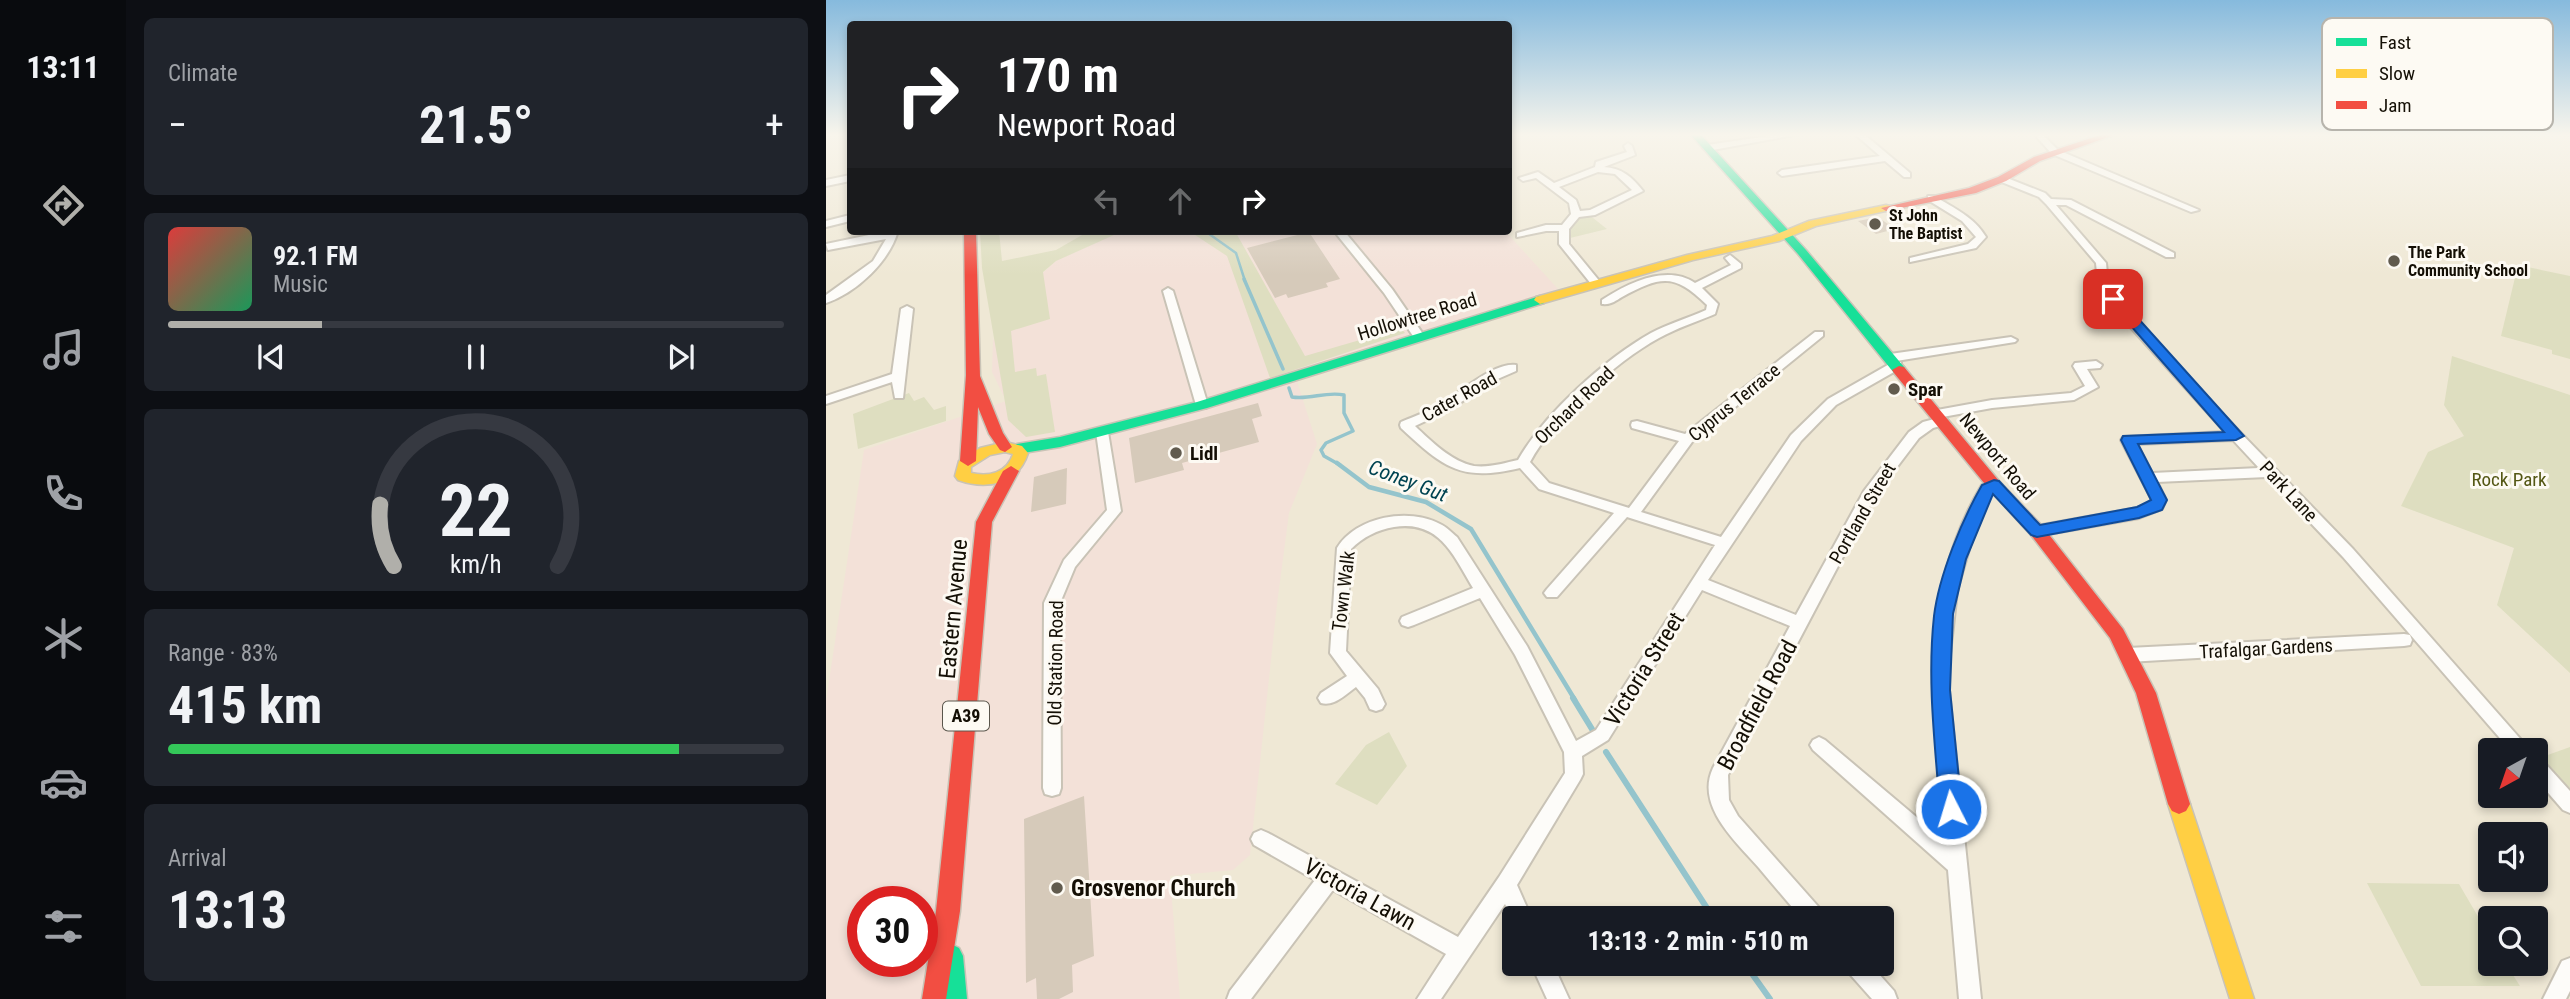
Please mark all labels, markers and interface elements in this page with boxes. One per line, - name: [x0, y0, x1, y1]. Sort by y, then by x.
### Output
- legend: [2322, 18, 2553, 130]
- text: Fast: [2379, 31, 2411, 54]
- text: 170 m: [997, 47, 1119, 104]
- text: 13:11: [26, 48, 100, 86]
- icon: right: [882, 49, 973, 140]
- text: Climate: [168, 60, 238, 87]
- text: Slow: [2379, 62, 2415, 85]
- text: Jam: [2379, 94, 2412, 117]
- text: 21.5°: [419, 95, 533, 156]
- text: −: [168, 103, 187, 147]
- text: +: [765, 103, 784, 147]
- text: Newport Road: [997, 106, 1176, 144]
- icon: directions: [39, 181, 88, 230]
- icon: left: [1088, 182, 1126, 220]
- icon: ahead: [1161, 182, 1199, 220]
- icon: right: [1234, 182, 1272, 220]
- place label: St John The Baptist: [1889, 206, 1963, 243]
- marker: St John The Baptist: [1867, 216, 1883, 232]
- text: 92.1 FM: [273, 241, 358, 271]
- place label: The Park Community School: [2408, 243, 2528, 280]
- marker: The Park Community School: [2386, 253, 2402, 269]
- pin: [2083, 269, 2143, 329]
- text: Music: [273, 271, 328, 298]
- icon: arrive: [2094, 280, 2132, 318]
- street label: Hollowtree Road: [1355, 287, 1480, 346]
- icon: music: [39, 325, 88, 374]
- icon: previous: [252, 338, 290, 376]
- icon: pause: [457, 338, 495, 376]
- icon: next: [662, 338, 700, 376]
- street label: Cyprus Terrace: [1684, 358, 1785, 446]
- street label: Orchard Road: [1530, 362, 1619, 449]
- street label: Cater Road: [1418, 366, 1501, 427]
- place label: Spar: [1908, 378, 1943, 401]
- marker: Spar: [1886, 381, 1902, 397]
- street label: Newport Road: [1955, 408, 2041, 504]
- place label: Lidl: [1190, 442, 1218, 465]
- marker: Lidl: [1168, 445, 1184, 461]
- water label: Coney Gut: [1365, 455, 1452, 507]
- street label: Park Lane: [2255, 456, 2323, 526]
- street label: Portland Street: [1824, 459, 1901, 568]
- text: 22: [439, 468, 513, 554]
- park label: Rock Park: [2471, 468, 2547, 491]
- icon: phone: [39, 469, 88, 518]
- street label: Eastern Avenue: [934, 538, 973, 680]
- text: km/h: [450, 549, 502, 578]
- street label: Town Walk: [1327, 549, 1360, 632]
- street label: Old Station Road: [1043, 600, 1068, 726]
- street label: Victoria Street: [1599, 607, 1690, 731]
- icon: climate: [39, 614, 88, 663]
- street label: Trafalgar Gardens: [2199, 634, 2334, 663]
- street label: Broadfield Road: [1712, 636, 1803, 775]
- text: Range · 83%: [168, 640, 278, 667]
- text: 415 km: [168, 675, 322, 736]
- road number: A39: [943, 702, 989, 730]
- north arrow: [2478, 738, 2548, 808]
- map controls: [2478, 738, 2548, 976]
- icon: car: [39, 758, 88, 807]
- position arrow: [1914, 772, 1988, 846]
- button: sound: [2478, 822, 2548, 892]
- text: Arrival: [168, 845, 227, 872]
- street label: Victoria Lawn: [1299, 853, 1420, 936]
- place label: Grosvenor Church: [1071, 875, 1235, 902]
- text: 13:13: [168, 880, 287, 941]
- marker: Grosvenor Church: [1049, 880, 1065, 896]
- speed limit sign: 30: [847, 886, 938, 977]
- icon: filters: [39, 902, 88, 951]
- button: search: [2478, 906, 2548, 976]
- text: 13:13 · 2 min · 510 m: [1588, 926, 1808, 956]

